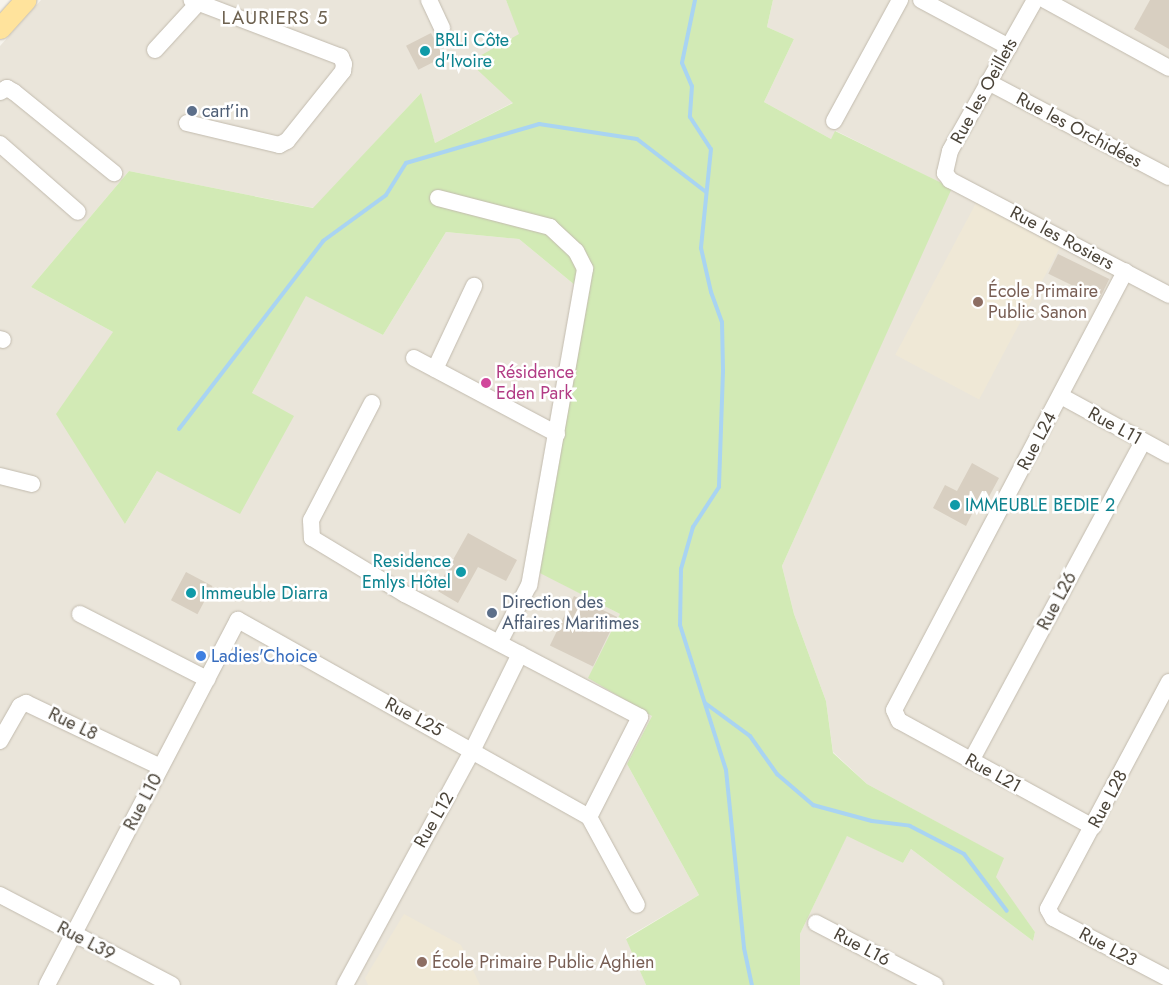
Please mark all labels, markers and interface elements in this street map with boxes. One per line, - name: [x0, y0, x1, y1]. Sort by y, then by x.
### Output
- district label: LAURIERS 5: [220, 7, 330, 29]
- place label: BRLi Côte d'Ivoire: [435, 30, 509, 72]
- street label: Rue les Oeillets: [946, 34, 1022, 148]
- marker: BRLi Côte d'Ivoire: [419, 45, 431, 57]
- street label: Rue les Orchidées: [1012, 88, 1146, 172]
- place label: cart’in: [202, 100, 249, 122]
- marker: cart’in: [186, 105, 198, 117]
- street label: Rue les Rosiers: [1006, 202, 1118, 274]
- place label: École Primaire Public Sanon: [988, 281, 1098, 324]
- marker: École Primaire Public Sanon: [972, 296, 984, 308]
- place label: Résidence Eden Park: [496, 362, 574, 404]
- marker: Résidence Eden Park: [480, 377, 492, 389]
- street label: Rue L11: [1084, 402, 1146, 450]
- street label: Rue L24: [1013, 408, 1061, 474]
- place label: IMMEUBLE BEDIE 2: [965, 494, 1115, 516]
- marker: IMMEUBLE BEDIE 2: [949, 499, 961, 511]
- place label: Residence Emlys Hôtel: [362, 551, 451, 594]
- marker: Residence Emlys Hôtel: [455, 566, 467, 578]
- street label: Rue L26: [1033, 568, 1081, 634]
- place label: Immeuble Diarra: [201, 582, 328, 604]
- marker: Immeuble Diarra: [185, 587, 197, 599]
- place label: Direction des Affaires Maritimes: [502, 592, 639, 634]
- marker: Direction des Affaires Maritimes: [486, 607, 498, 619]
- place label: Ladies'Choice: [211, 645, 317, 667]
- marker: Ladies'Choice: [195, 650, 207, 662]
- street label: Rue L25: [381, 693, 447, 741]
- street label: Rue L8: [45, 703, 101, 745]
- street label: Rue L21: [961, 749, 1025, 797]
- street label: Rue L28: [1084, 766, 1132, 832]
- street label: Rue L10: [119, 770, 167, 834]
- street label: Rue L12: [409, 788, 459, 852]
- street label: Rue L39: [53, 917, 119, 965]
- street label: Rue L16: [830, 923, 894, 971]
- street label: Rue L23: [1075, 923, 1141, 971]
- place label: École Primaire Public Aghien: [432, 951, 654, 973]
- marker: École Primaire Public Aghien: [416, 956, 428, 968]

